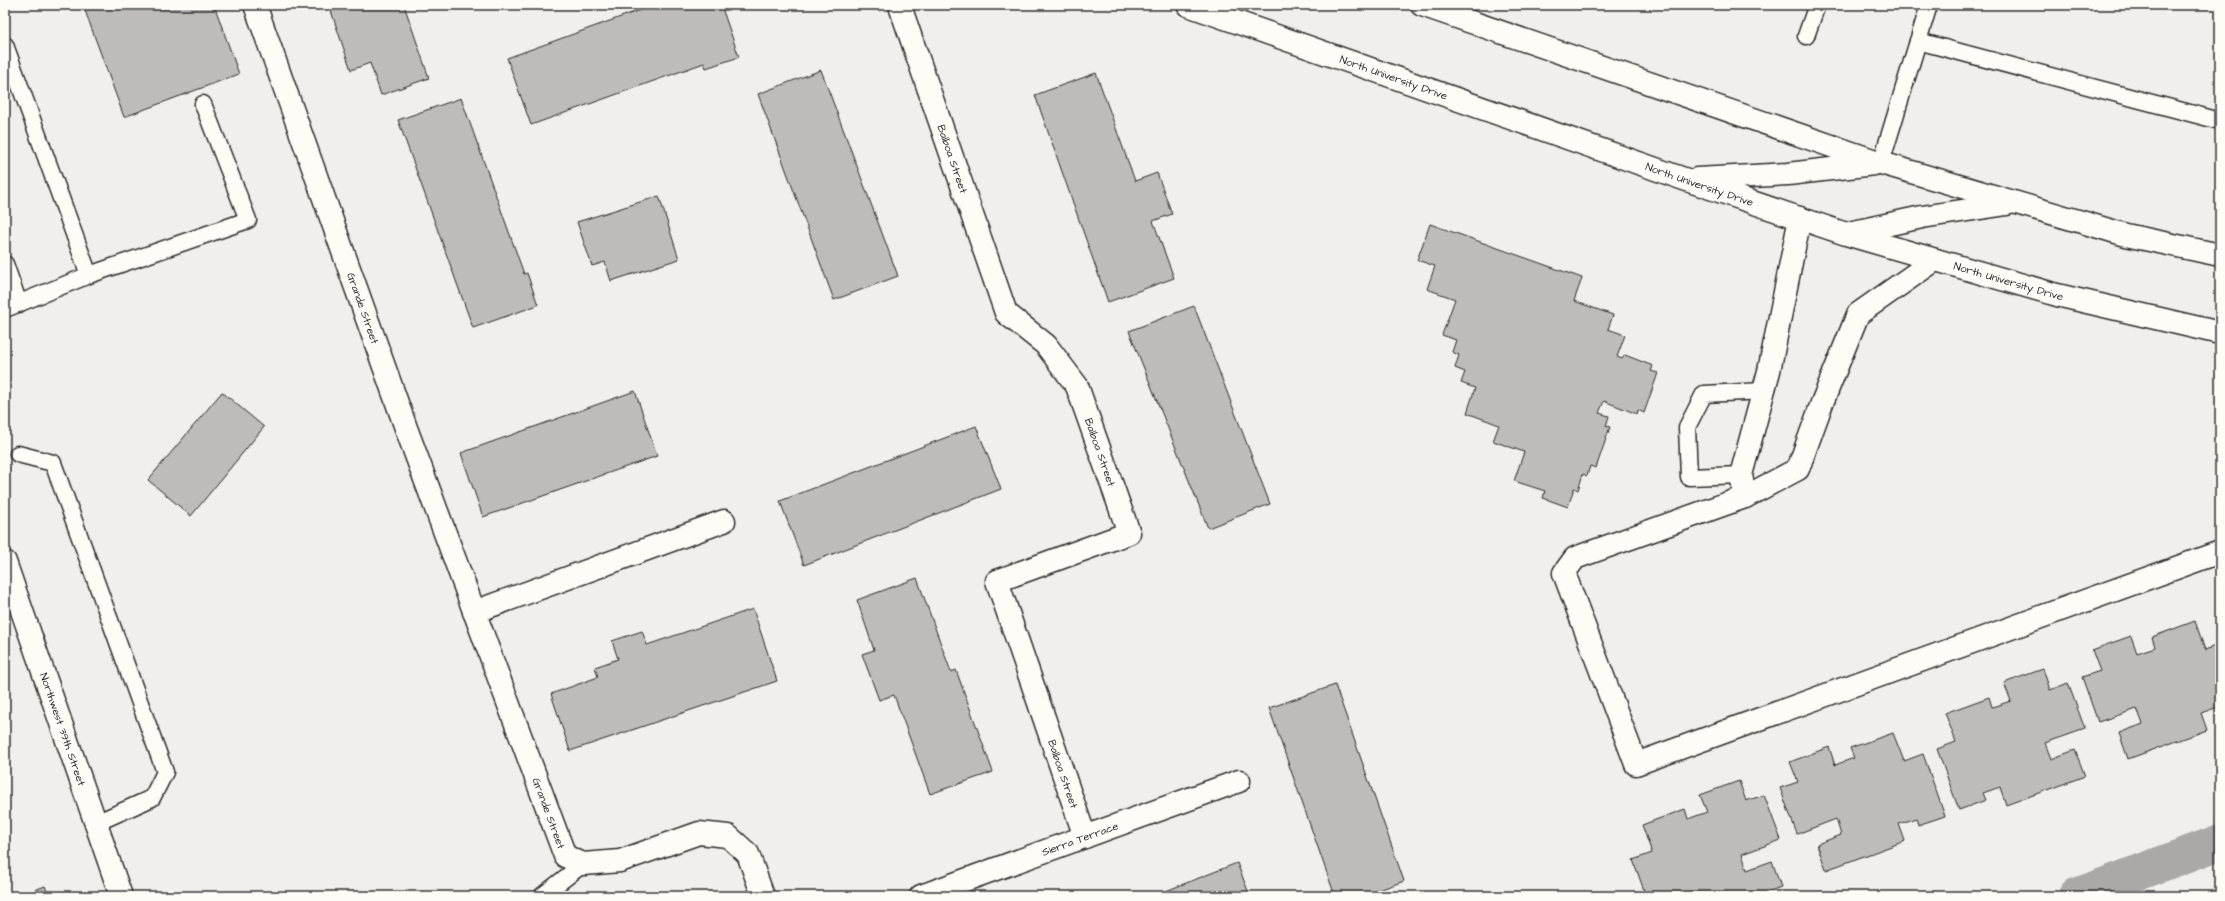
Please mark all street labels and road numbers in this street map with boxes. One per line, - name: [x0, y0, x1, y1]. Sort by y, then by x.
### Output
- street label: North University Drive: [1338, 51, 1450, 103]
- street label: Balboa Street: [934, 123, 972, 196]
- street label: North University Drive: [1644, 159, 1756, 210]
- street label: North University Drive: [1952, 258, 2065, 304]
- street label: Grande Street: [344, 271, 383, 347]
- street label: Balboa Street: [1081, 416, 1120, 489]
- street label: Northwest 39th Street: [37, 671, 90, 788]
- street label: Balboa Street: [1045, 738, 1082, 811]
- street label: Grande Street: [529, 775, 569, 851]
- street label: Sierra Terrace: [1040, 818, 1120, 859]

